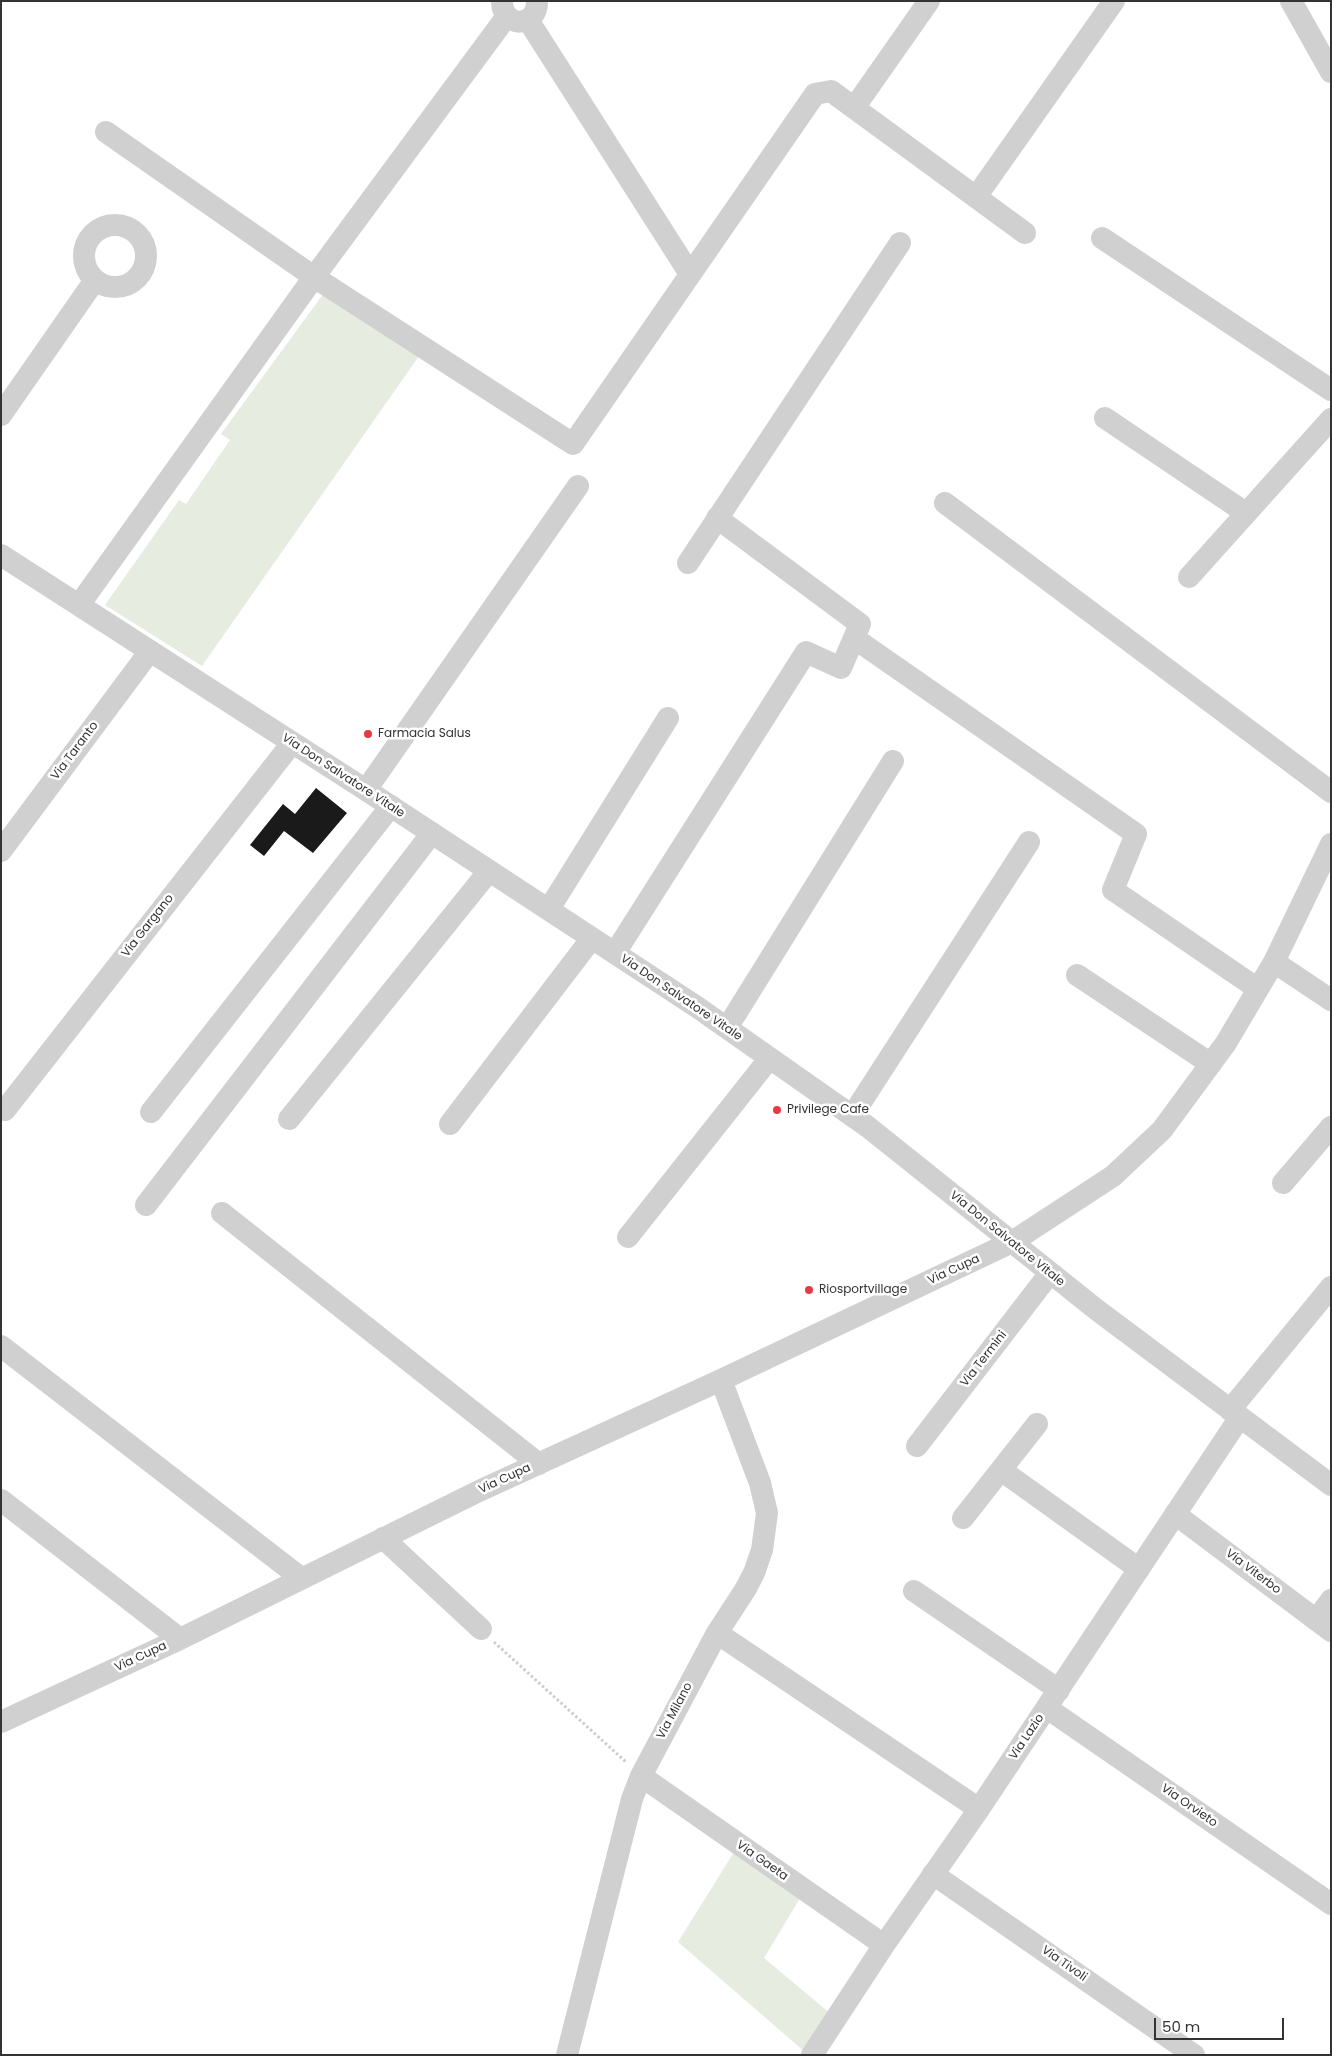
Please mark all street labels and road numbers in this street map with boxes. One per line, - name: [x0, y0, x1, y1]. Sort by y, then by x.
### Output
- street label: Via Taranto: [48, 719, 102, 783]
- street label: Via Don Salvatore Vitale: [279, 731, 407, 821]
- street label: Via Gargano: [119, 892, 177, 960]
- street label: Via Don Salvatore Vitale: [617, 952, 745, 1044]
- street label: Via Don Salvatore Vitale: [947, 1188, 1067, 1290]
- street label: Via Cupa: [926, 1252, 982, 1288]
- street label: Via Termini: [958, 1328, 1010, 1390]
- street label: Via Cupa: [477, 1461, 533, 1497]
- street label: Via Viterbo: [1223, 1547, 1283, 1597]
- street label: Via Cupa: [113, 1639, 169, 1675]
- street label: Via Milano: [654, 1680, 696, 1742]
- street label: Via Lazio: [1007, 1712, 1047, 1762]
- street label: Via Orvieto: [1158, 1781, 1220, 1831]
- street label: Via Gaeta: [733, 1838, 791, 1884]
- street label: Via Tivoli: [1039, 1943, 1089, 1985]

